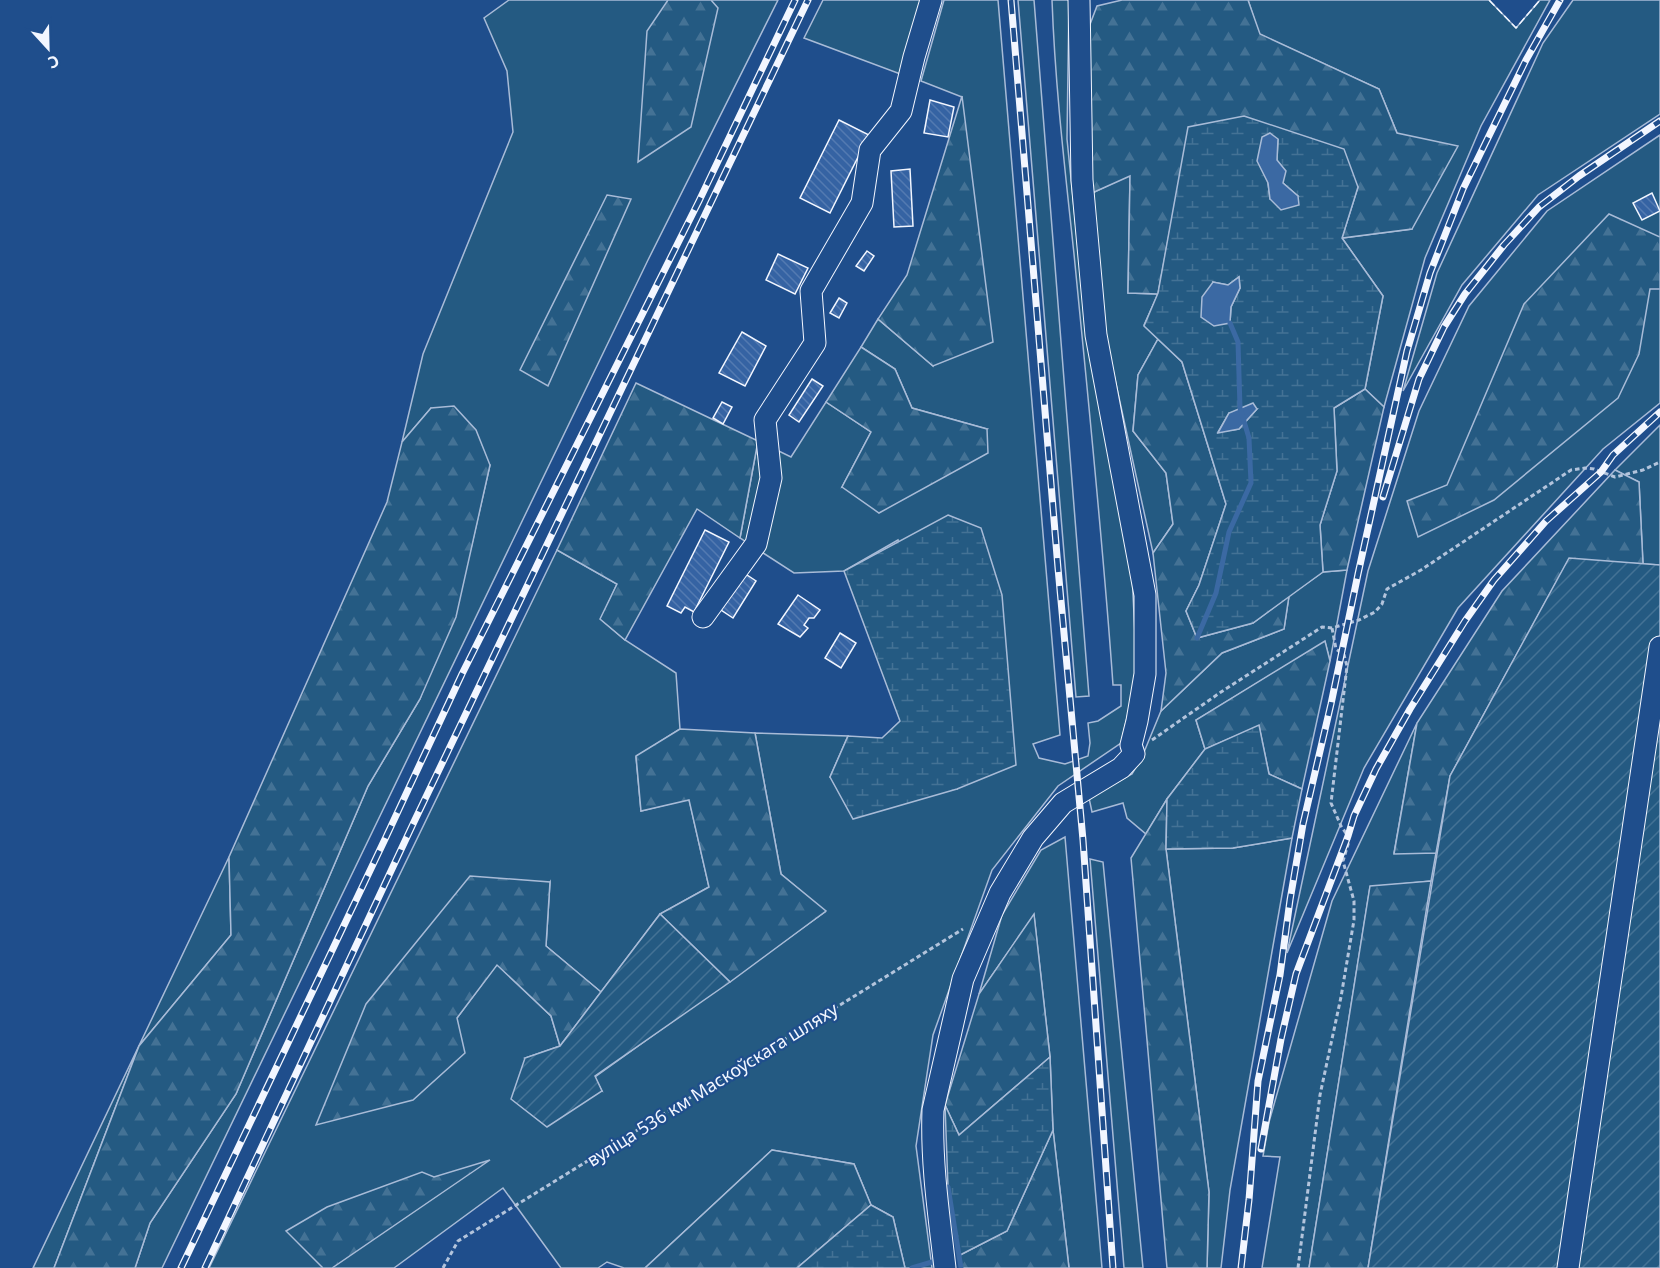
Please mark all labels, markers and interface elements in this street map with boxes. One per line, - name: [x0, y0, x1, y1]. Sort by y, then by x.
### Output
- north arrow: [18, 18, 78, 78]
- text: С: [45, 50, 63, 74]
- street label: вуліца 536 км Маскоўскага шляху: [582, 996, 843, 1172]

